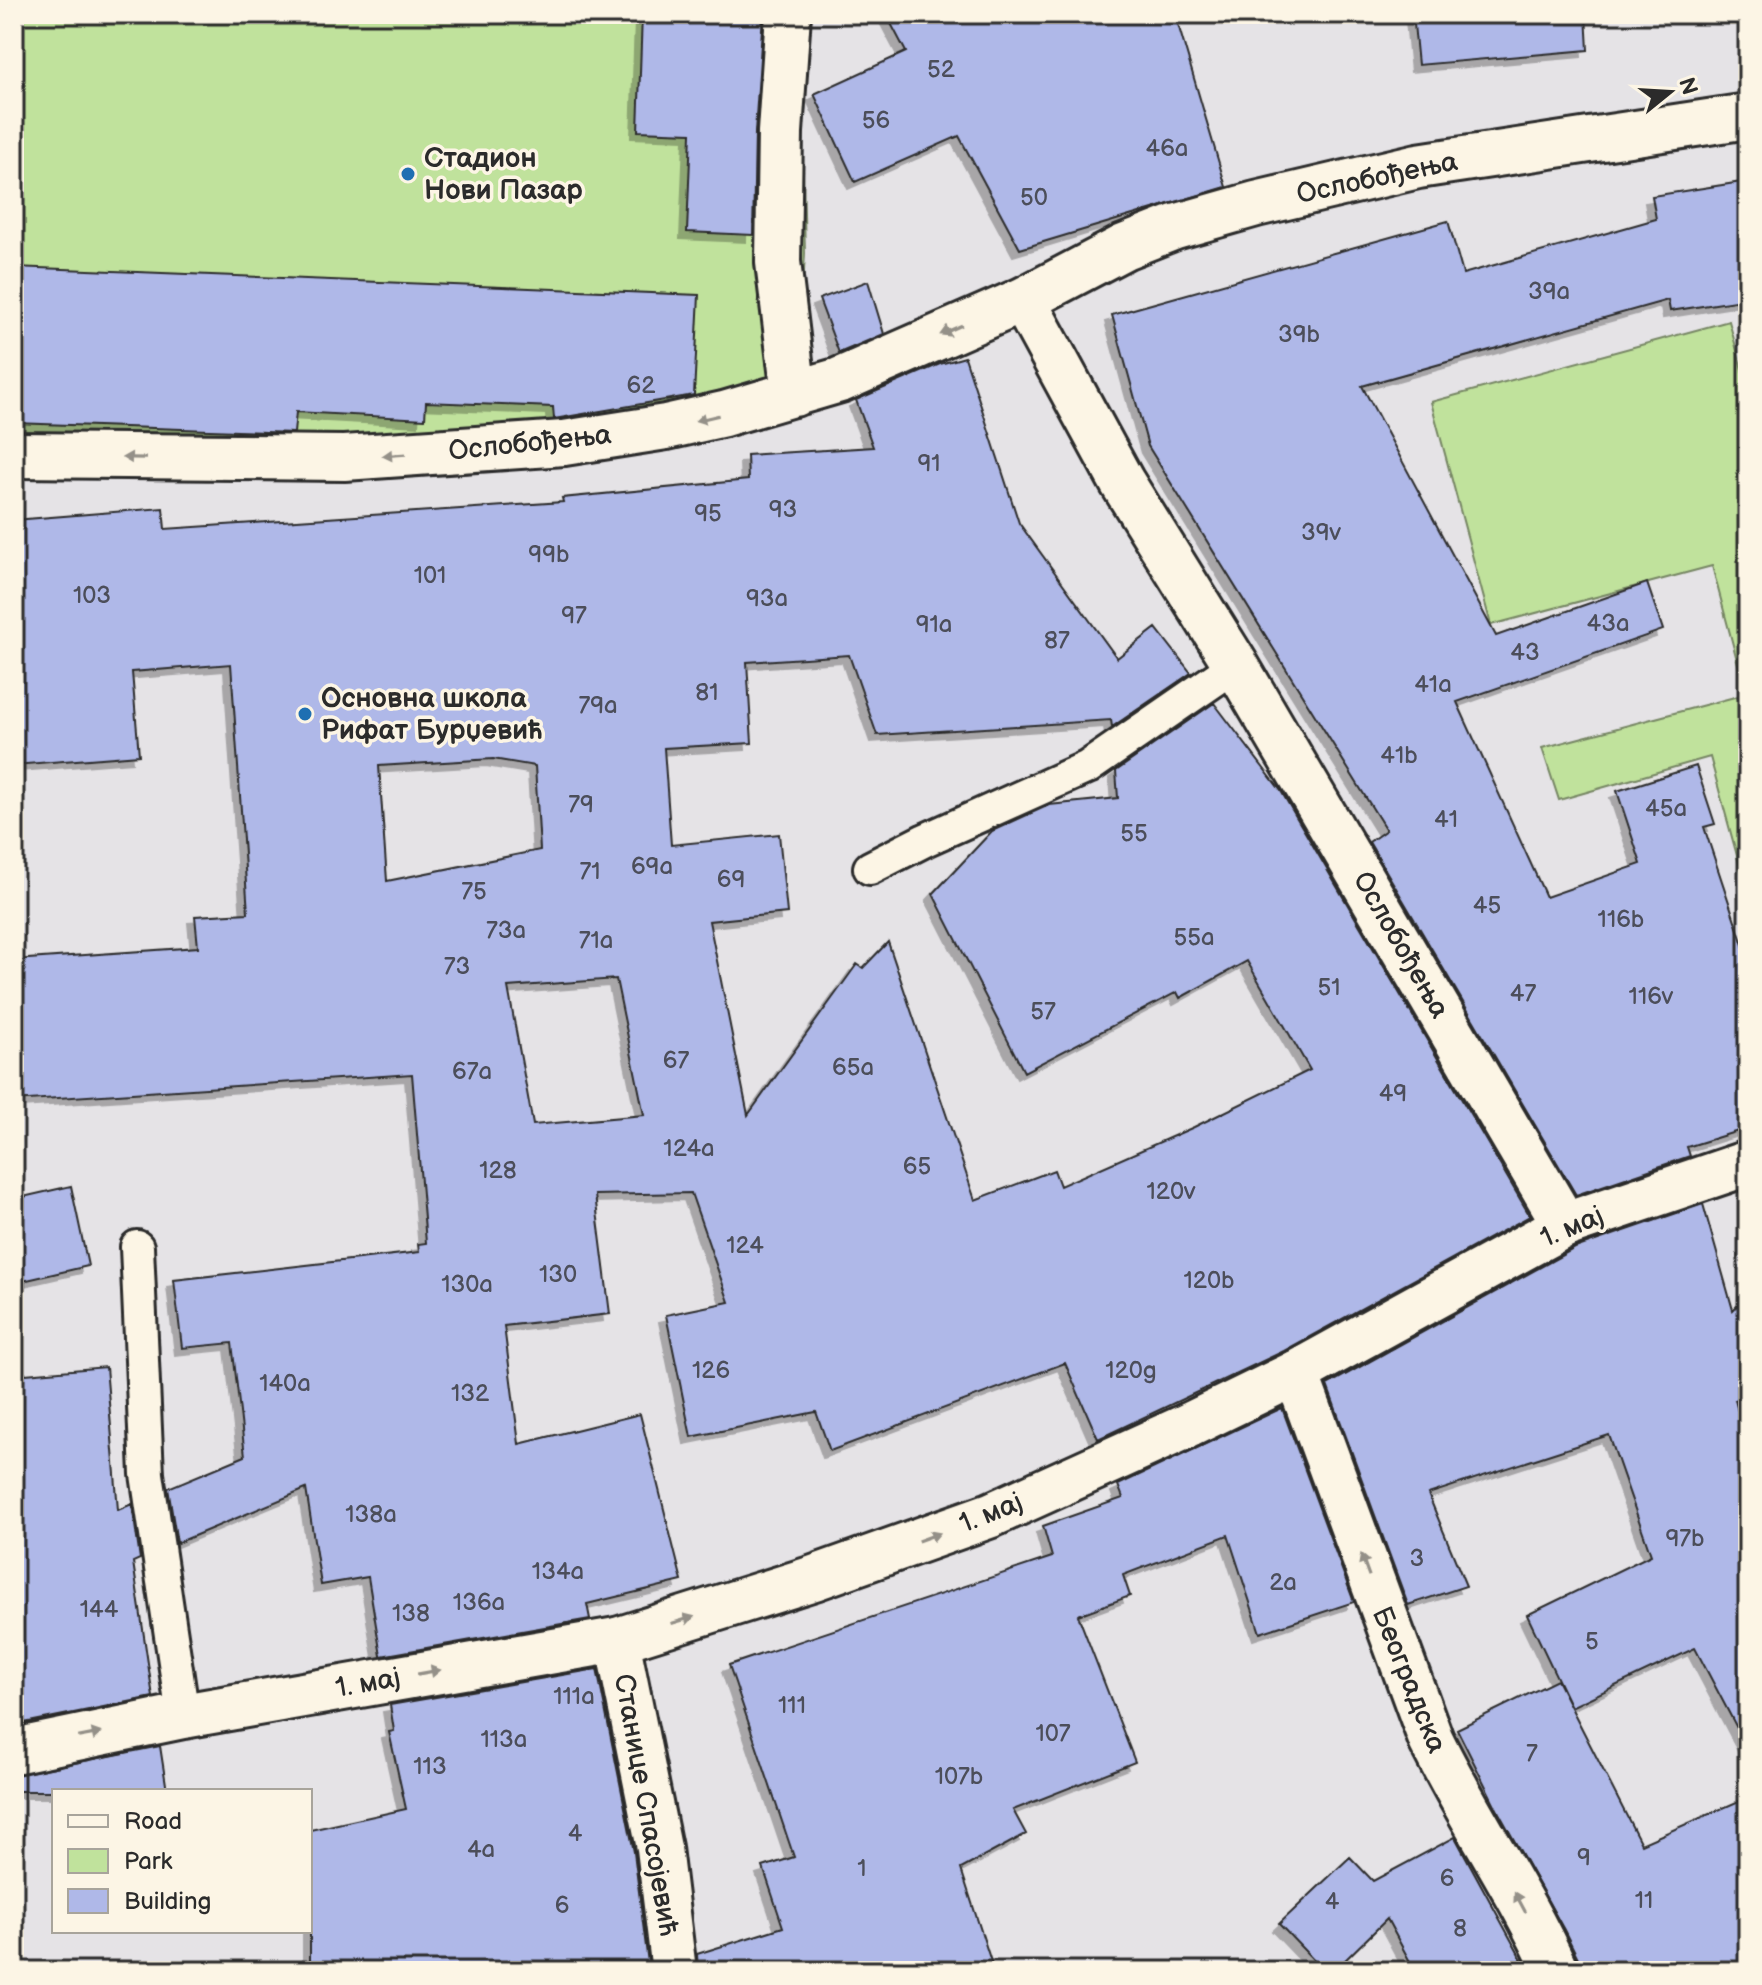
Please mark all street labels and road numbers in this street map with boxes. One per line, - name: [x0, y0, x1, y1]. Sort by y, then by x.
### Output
- street label: Ослобођења: [1294, 145, 1461, 211]
- street label: Ослобођења: [447, 418, 614, 468]
- street label: Ослобођења: [1346, 866, 1456, 1025]
- street label: 1. мај: [1535, 1199, 1609, 1255]
- street label: 1. мај: [955, 1485, 1027, 1541]
- street label: Београдска: [1365, 1602, 1453, 1758]
- street label: 1. мај: [333, 1661, 403, 1705]
- street label: Станице Спасојевић: [607, 1671, 685, 1939]

